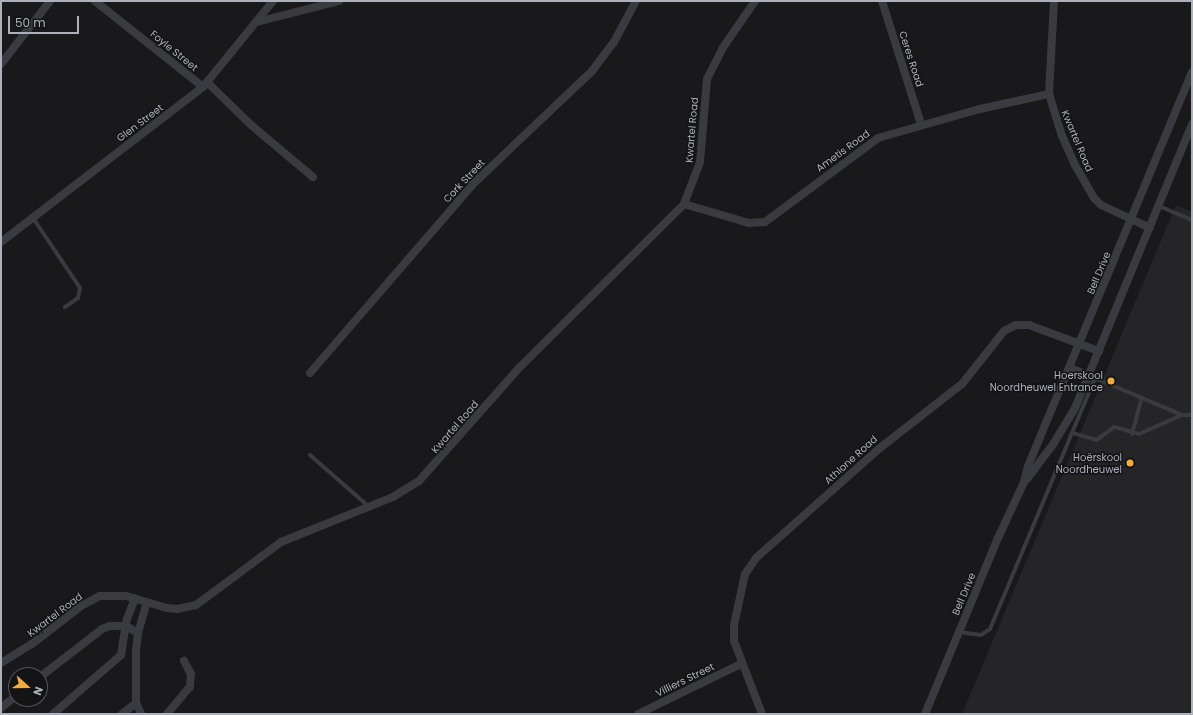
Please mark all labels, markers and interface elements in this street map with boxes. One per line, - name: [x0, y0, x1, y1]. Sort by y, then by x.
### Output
- scale bar: [10, 8, 81, 34]
- text: 50 m: [15, 14, 46, 31]
- street label: Foyle Street: [148, 28, 200, 74]
- street label: Ceres Road: [896, 30, 926, 88]
- street label: Kwartel Road: [683, 97, 701, 163]
- street label: Glen Street: [115, 102, 165, 144]
- street label: Kwartel Road: [1059, 108, 1095, 174]
- street label: Ametis Road: [814, 128, 872, 174]
- street label: Cork Street: [441, 157, 487, 205]
- street label: Bell Drive: [1085, 250, 1113, 296]
- place label: Hoerskool Noordheuwel Entrance: [990, 369, 1103, 392]
- marker: Hoerskool Noordheuwel Entrance: [1106, 376, 1116, 386]
- street label: Kwartel Road: [429, 398, 481, 456]
- street label: Athlone Road: [822, 433, 880, 487]
- place label: Hoërskool Noordheuwel: [1056, 451, 1122, 474]
- marker: Hoërskool Noordheuwel: [1125, 458, 1135, 468]
- street label: Bell Drive: [950, 571, 978, 617]
- street label: Kwartel Road: [25, 590, 85, 640]
- street label: Villiers Street: [654, 661, 716, 699]
- north arrow: [8, 667, 48, 707]
- text: N: [29, 684, 47, 698]

